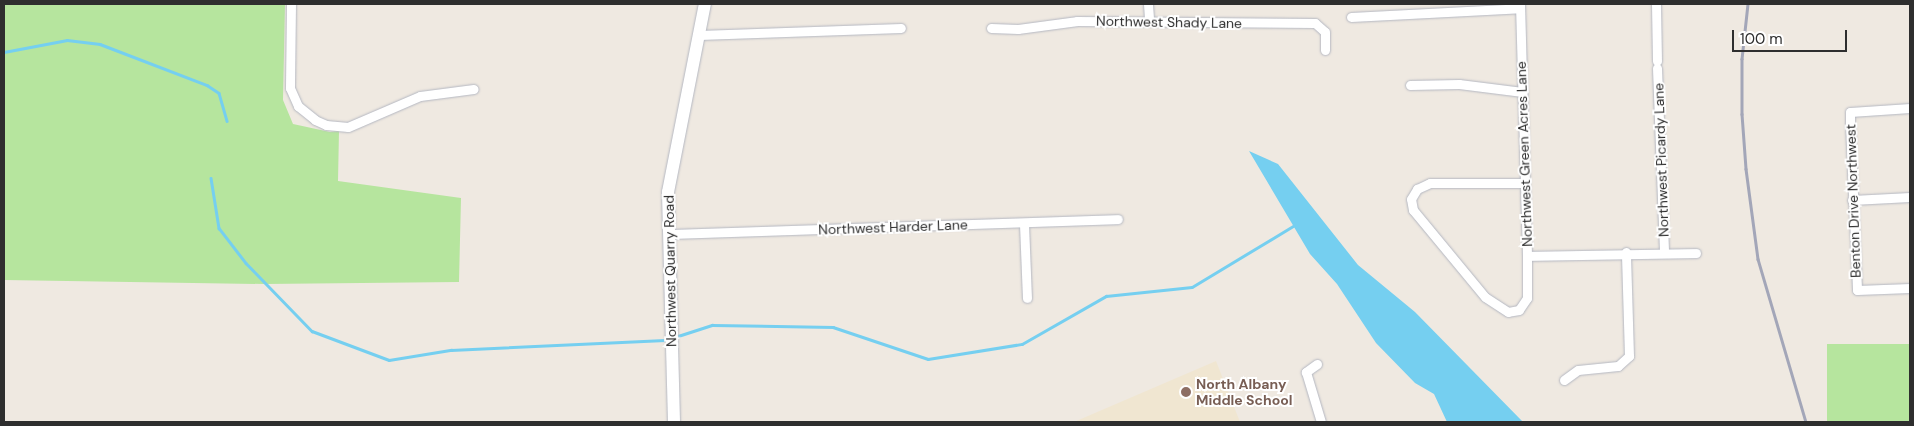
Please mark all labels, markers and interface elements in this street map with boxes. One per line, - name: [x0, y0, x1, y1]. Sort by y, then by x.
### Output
- street label: Northwest Shady Lane: [1096, 12, 1242, 32]
- scale bar: [1734, 20, 1849, 52]
- text: 100 m: [1740, 29, 1783, 49]
- street label: Northwest Green Acres Lane: [1512, 61, 1536, 247]
- street label: Northwest Picardy Lane: [1650, 83, 1672, 237]
- street label: Benton Drive Northwest: [1842, 124, 1864, 278]
- street label: Northwest Quarry Road: [660, 195, 680, 347]
- street label: Northwest Harder Lane: [818, 216, 968, 238]
- place label: North Albany Middle School: [1196, 376, 1292, 408]
- marker: North Albany Middle School: [1180, 386, 1192, 398]

